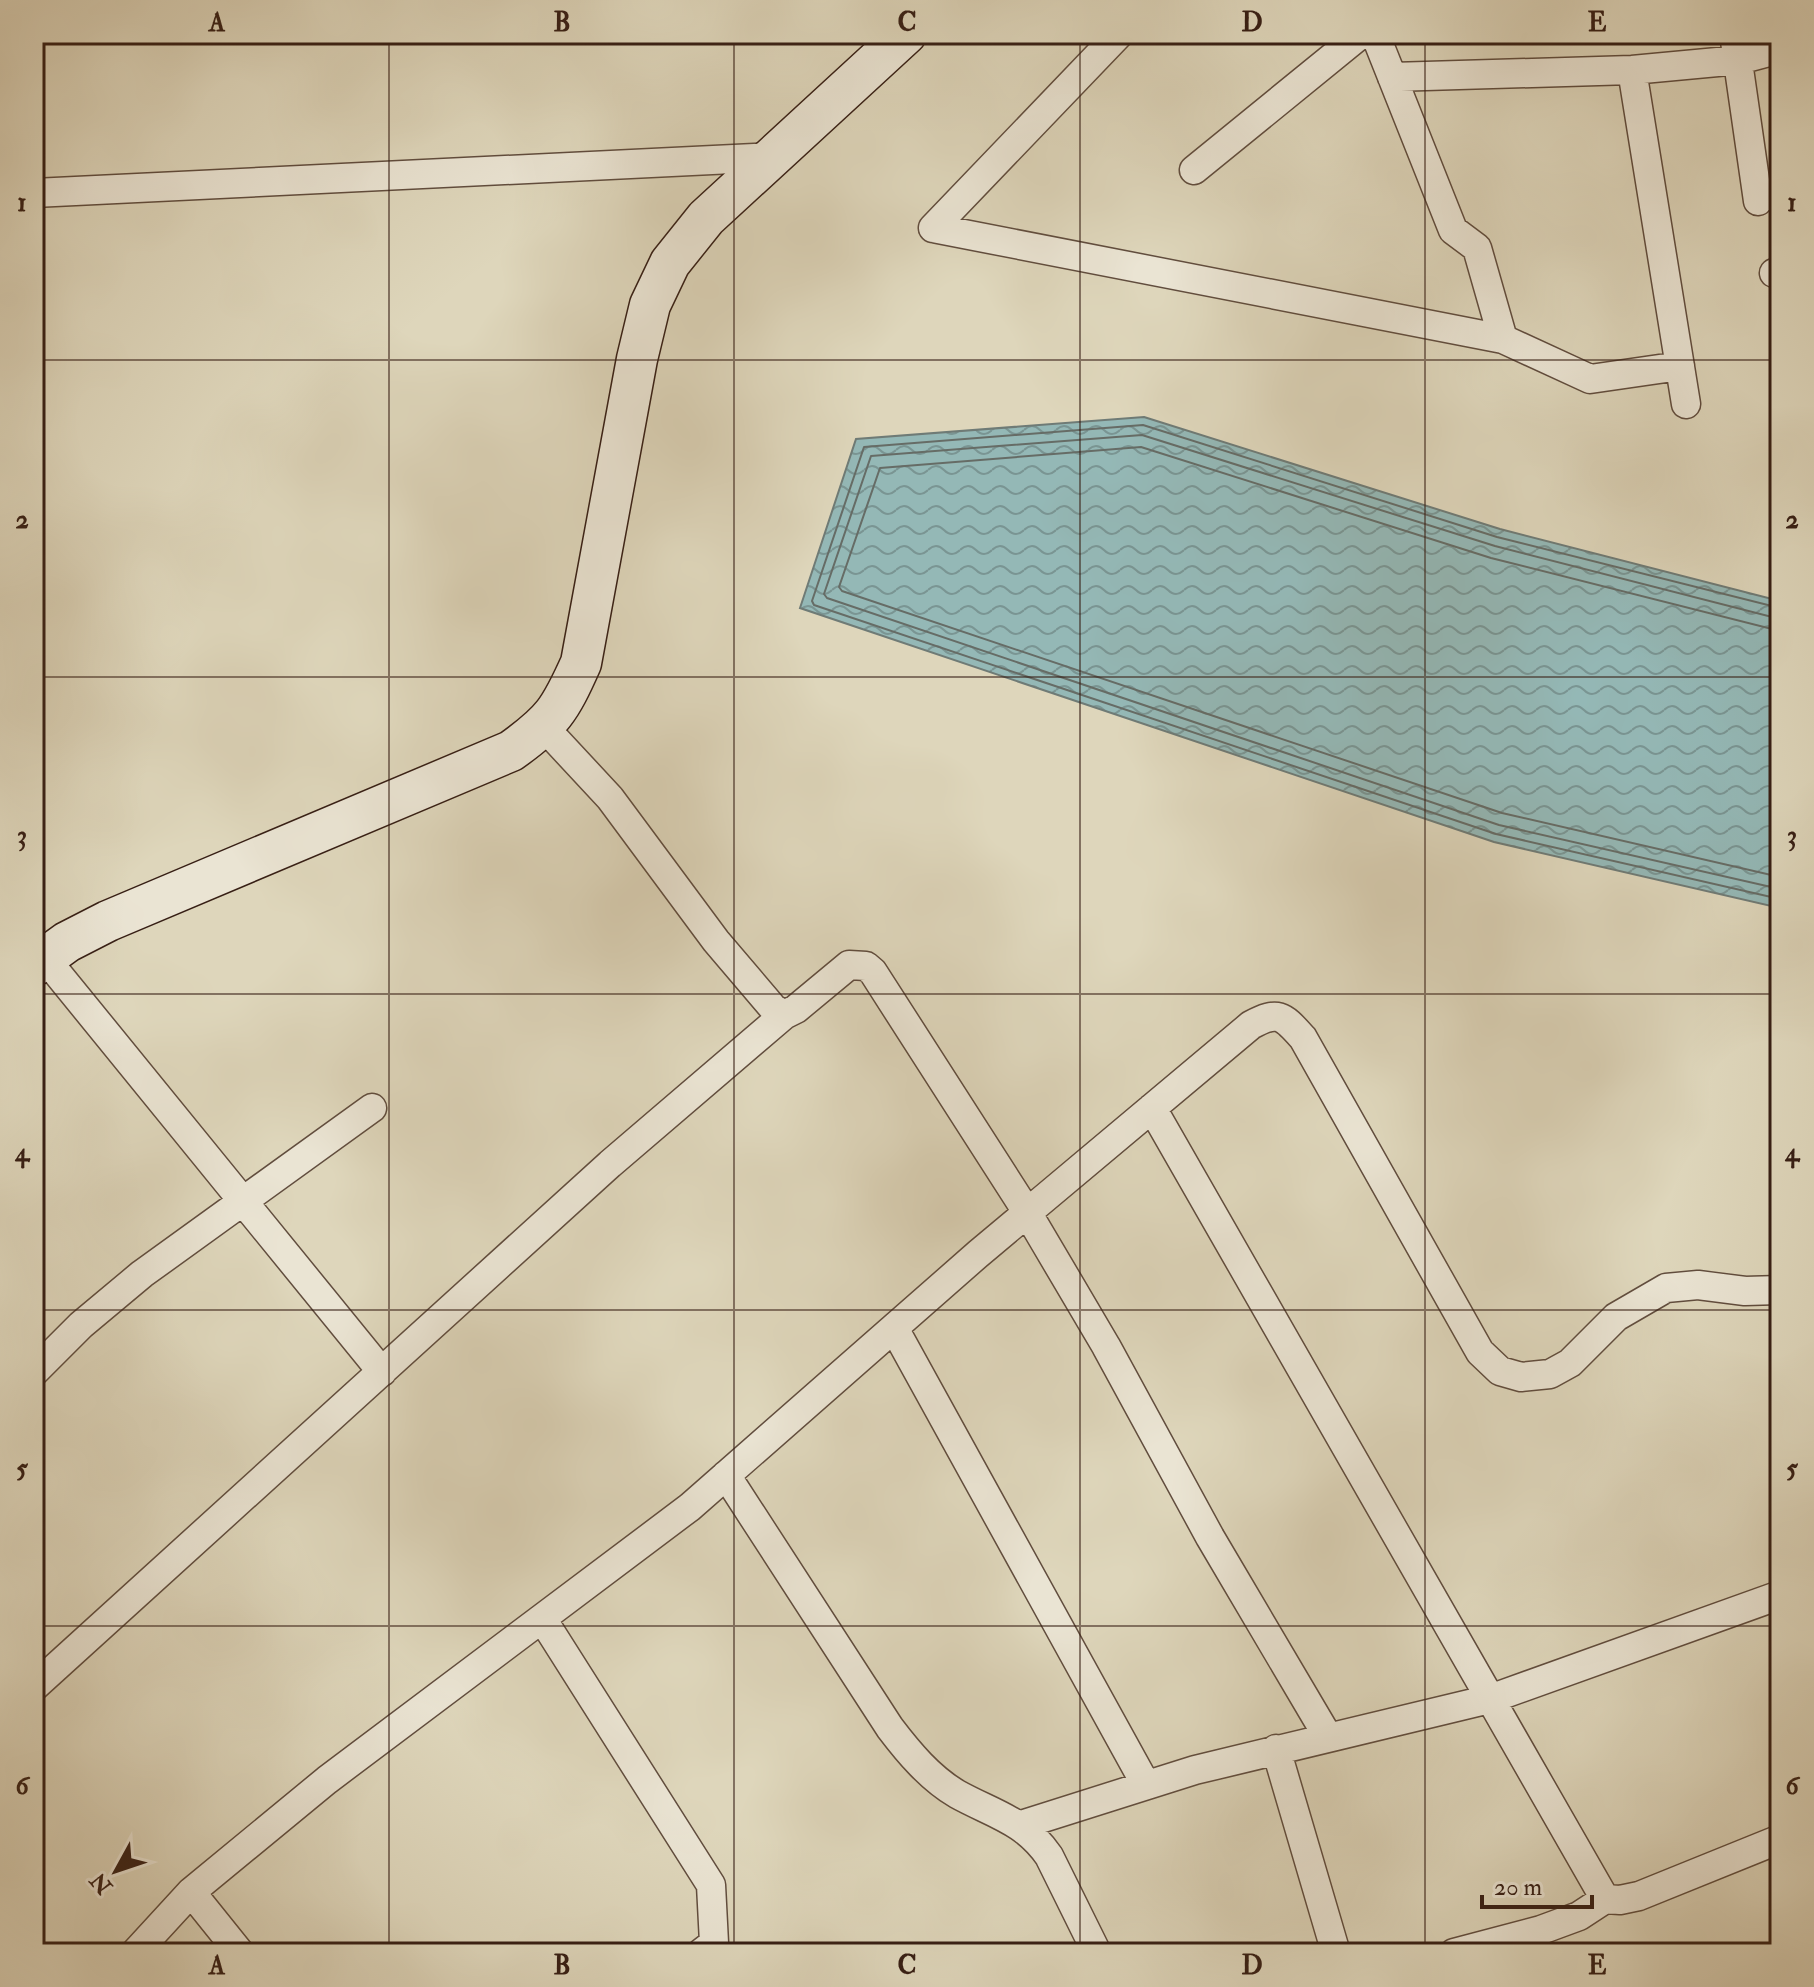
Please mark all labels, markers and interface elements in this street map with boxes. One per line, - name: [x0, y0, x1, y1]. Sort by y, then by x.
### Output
- text: A: [208, 7, 226, 39]
- text: B: [553, 7, 571, 39]
- text: C: [897, 7, 917, 39]
- text: D: [1241, 7, 1263, 39]
- text: E: [1588, 7, 1607, 39]
- text: 1: [17, 187, 27, 219]
- text: 1: [1787, 187, 1797, 219]
- text: 2: [15, 504, 29, 536]
- text: 2: [1785, 504, 1799, 536]
- text: 3: [17, 820, 27, 852]
- text: 3: [1787, 820, 1797, 852]
- text: 4: [14, 1137, 31, 1169]
- text: 4: [1784, 1137, 1801, 1169]
- text: 5: [16, 1453, 28, 1485]
- text: 5: [1786, 1453, 1798, 1485]
- text: 6: [15, 1770, 30, 1802]
- text: 6: [1785, 1770, 1800, 1802]
- north arrow: [76, 1831, 156, 1911]
- scale bar: [1482, 1859, 1592, 1909]
- text: N: [84, 1866, 119, 1901]
- text: 20 m: [1494, 1872, 1543, 1903]
- text: A: [208, 1950, 226, 1982]
- text: B: [553, 1950, 571, 1982]
- text: C: [897, 1950, 917, 1982]
- text: D: [1241, 1950, 1263, 1982]
- text: E: [1588, 1950, 1607, 1982]

